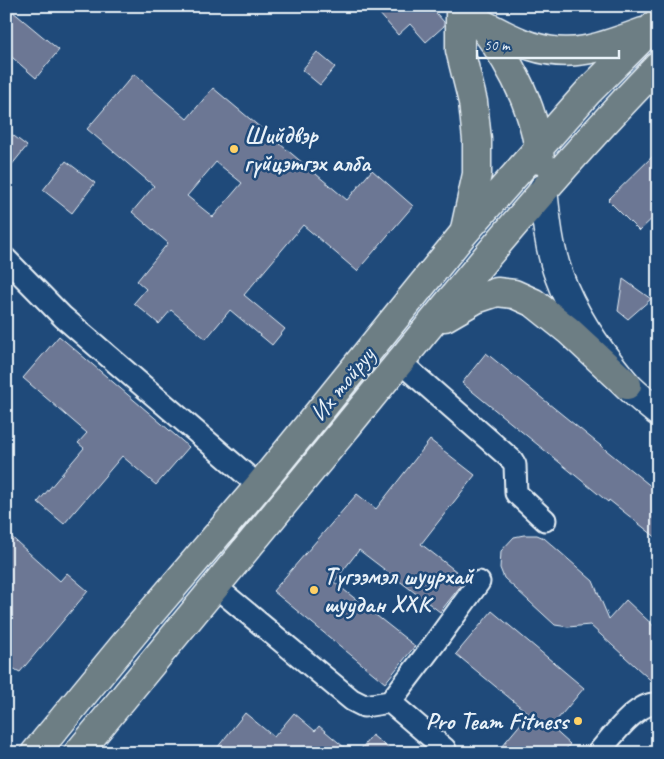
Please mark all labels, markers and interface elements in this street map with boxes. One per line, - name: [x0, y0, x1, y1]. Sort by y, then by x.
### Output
- scale bar: [477, 28, 619, 60]
- text: 50 m: [484, 36, 511, 55]
- place label: Шийдвэр гүйцэтгэх алба: [244, 120, 372, 179]
- marker: Шийдвэр гүйцэтгэх алба: [228, 143, 240, 155]
- street label: Их тойруу: [303, 339, 382, 427]
- place label: Түгээмэл шуурхай шуудан ХХК: [324, 561, 475, 619]
- marker: Түгээмэл шуурхай шуудан ХХК: [308, 584, 320, 596]
- place label: Pro Team Fitness: [426, 706, 571, 736]
- marker: Pro Team Fitness: [572, 715, 584, 727]

